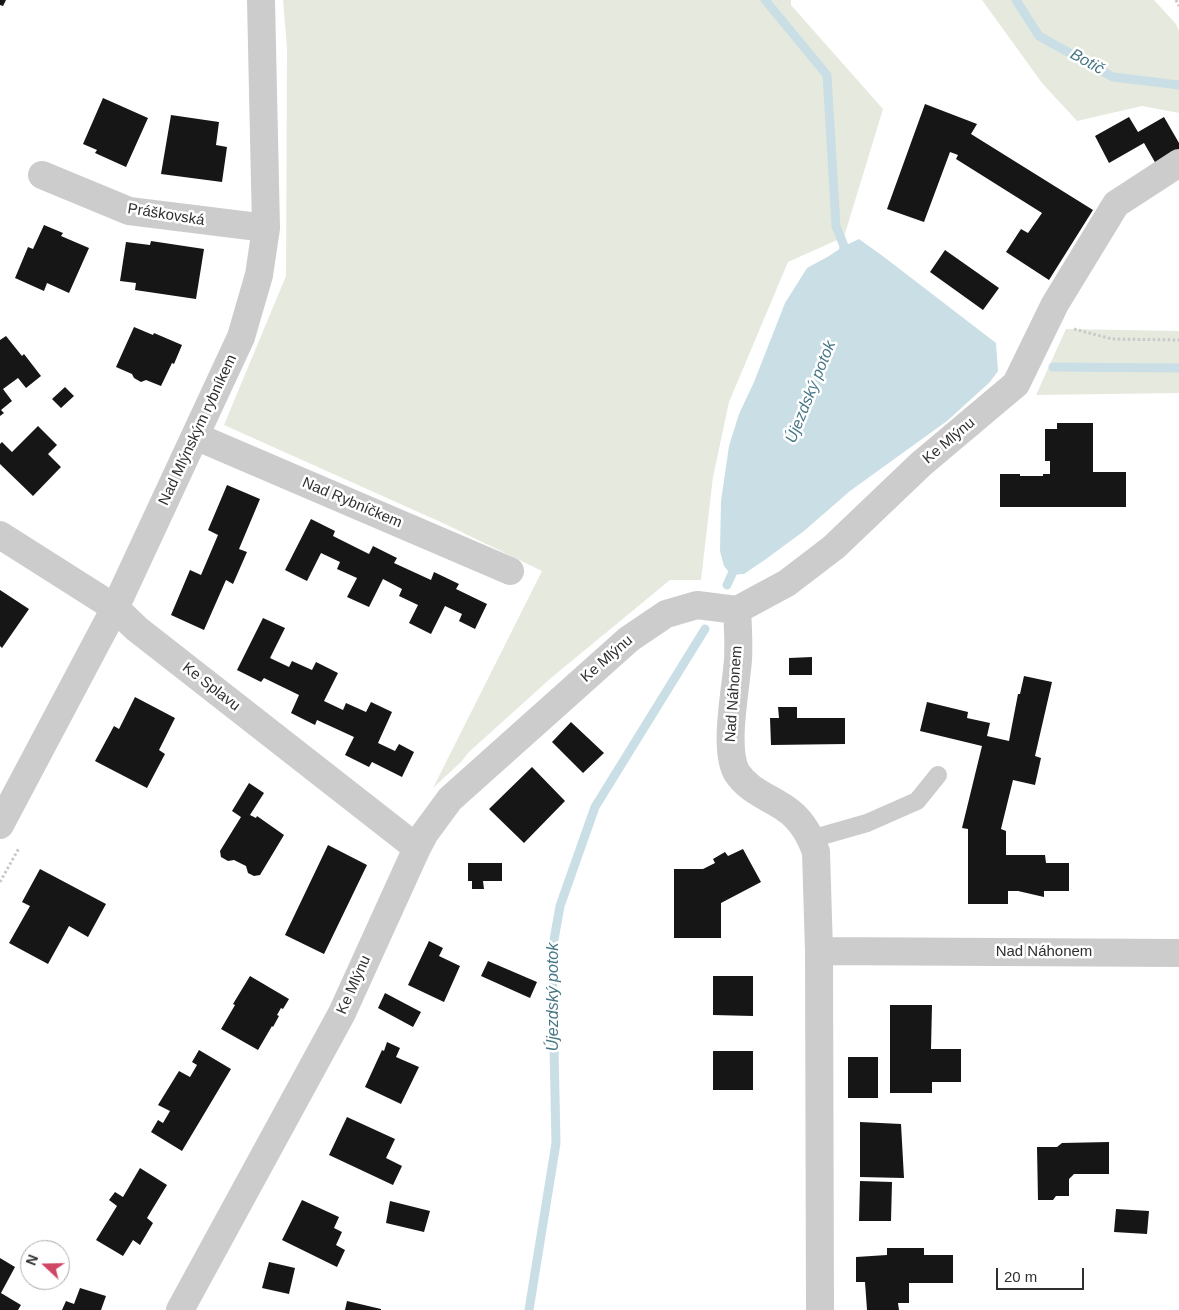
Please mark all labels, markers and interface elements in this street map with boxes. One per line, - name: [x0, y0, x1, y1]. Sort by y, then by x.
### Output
- water label: Botič: [1067, 45, 1107, 79]
- street label: Práškovská: [126, 200, 206, 230]
- water label: Újezdský potok: [782, 338, 840, 446]
- street label: Nad Mlýnským rybníkem: [155, 352, 241, 508]
- street label: Ke Mlýnu: [919, 414, 979, 468]
- street label: Nad Rybníčkem: [299, 474, 405, 532]
- street label: Ke Mlýnu: [578, 632, 636, 686]
- street label: Nad Náhonem: [722, 645, 746, 743]
- street label: Ke Splavu: [179, 659, 243, 715]
- water label: Újezdský potok: [544, 943, 564, 1051]
- street label: Nad Náhonem: [996, 943, 1092, 961]
- street label: Ke Mlýnu: [333, 953, 375, 1017]
- north arrow: [20, 1240, 70, 1290]
- text: N: [23, 1252, 41, 1268]
- scale bar: [999, 1258, 1086, 1290]
- text: 20 m: [1004, 1268, 1037, 1285]

